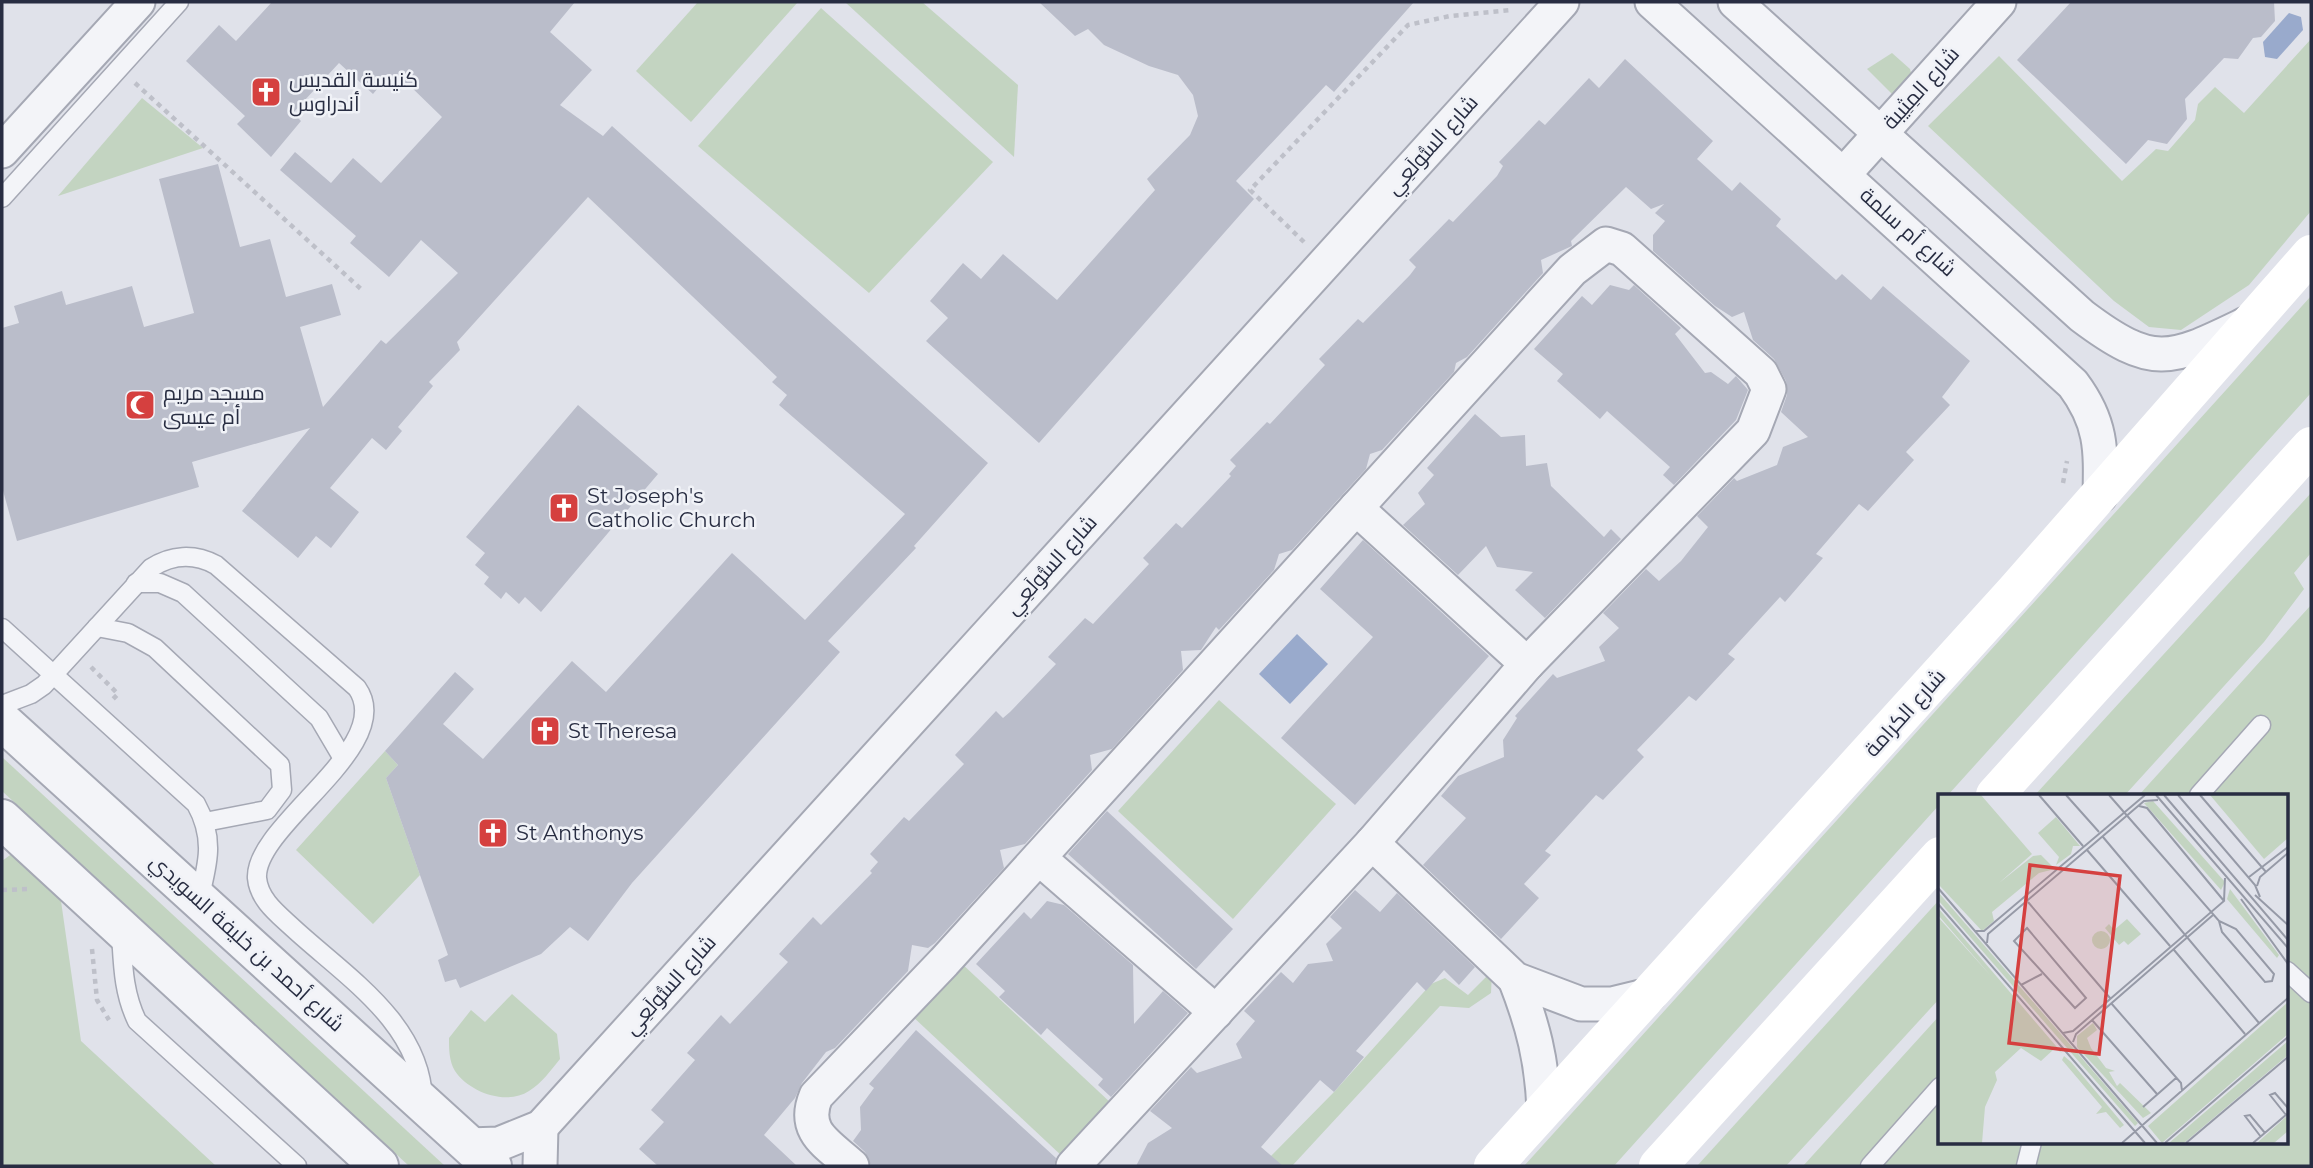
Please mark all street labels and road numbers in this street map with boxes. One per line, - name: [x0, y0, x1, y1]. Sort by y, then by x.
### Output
- street label: شارع المِثِيبة: [1877, 41, 1966, 135]
- street label: شارع السُّولَعِي: [1380, 90, 1486, 202]
- street label: شارع أم سلمة: [1854, 182, 1962, 283]
- street label: شارع السُّولَعِي: [999, 510, 1105, 622]
- street label: شارع الكرامة: [1859, 664, 1952, 763]
- street label: شارع أحمد بن خليفة السويدي: [142, 849, 350, 1039]
- street label: شارع السُّولَعِي: [618, 930, 724, 1042]

